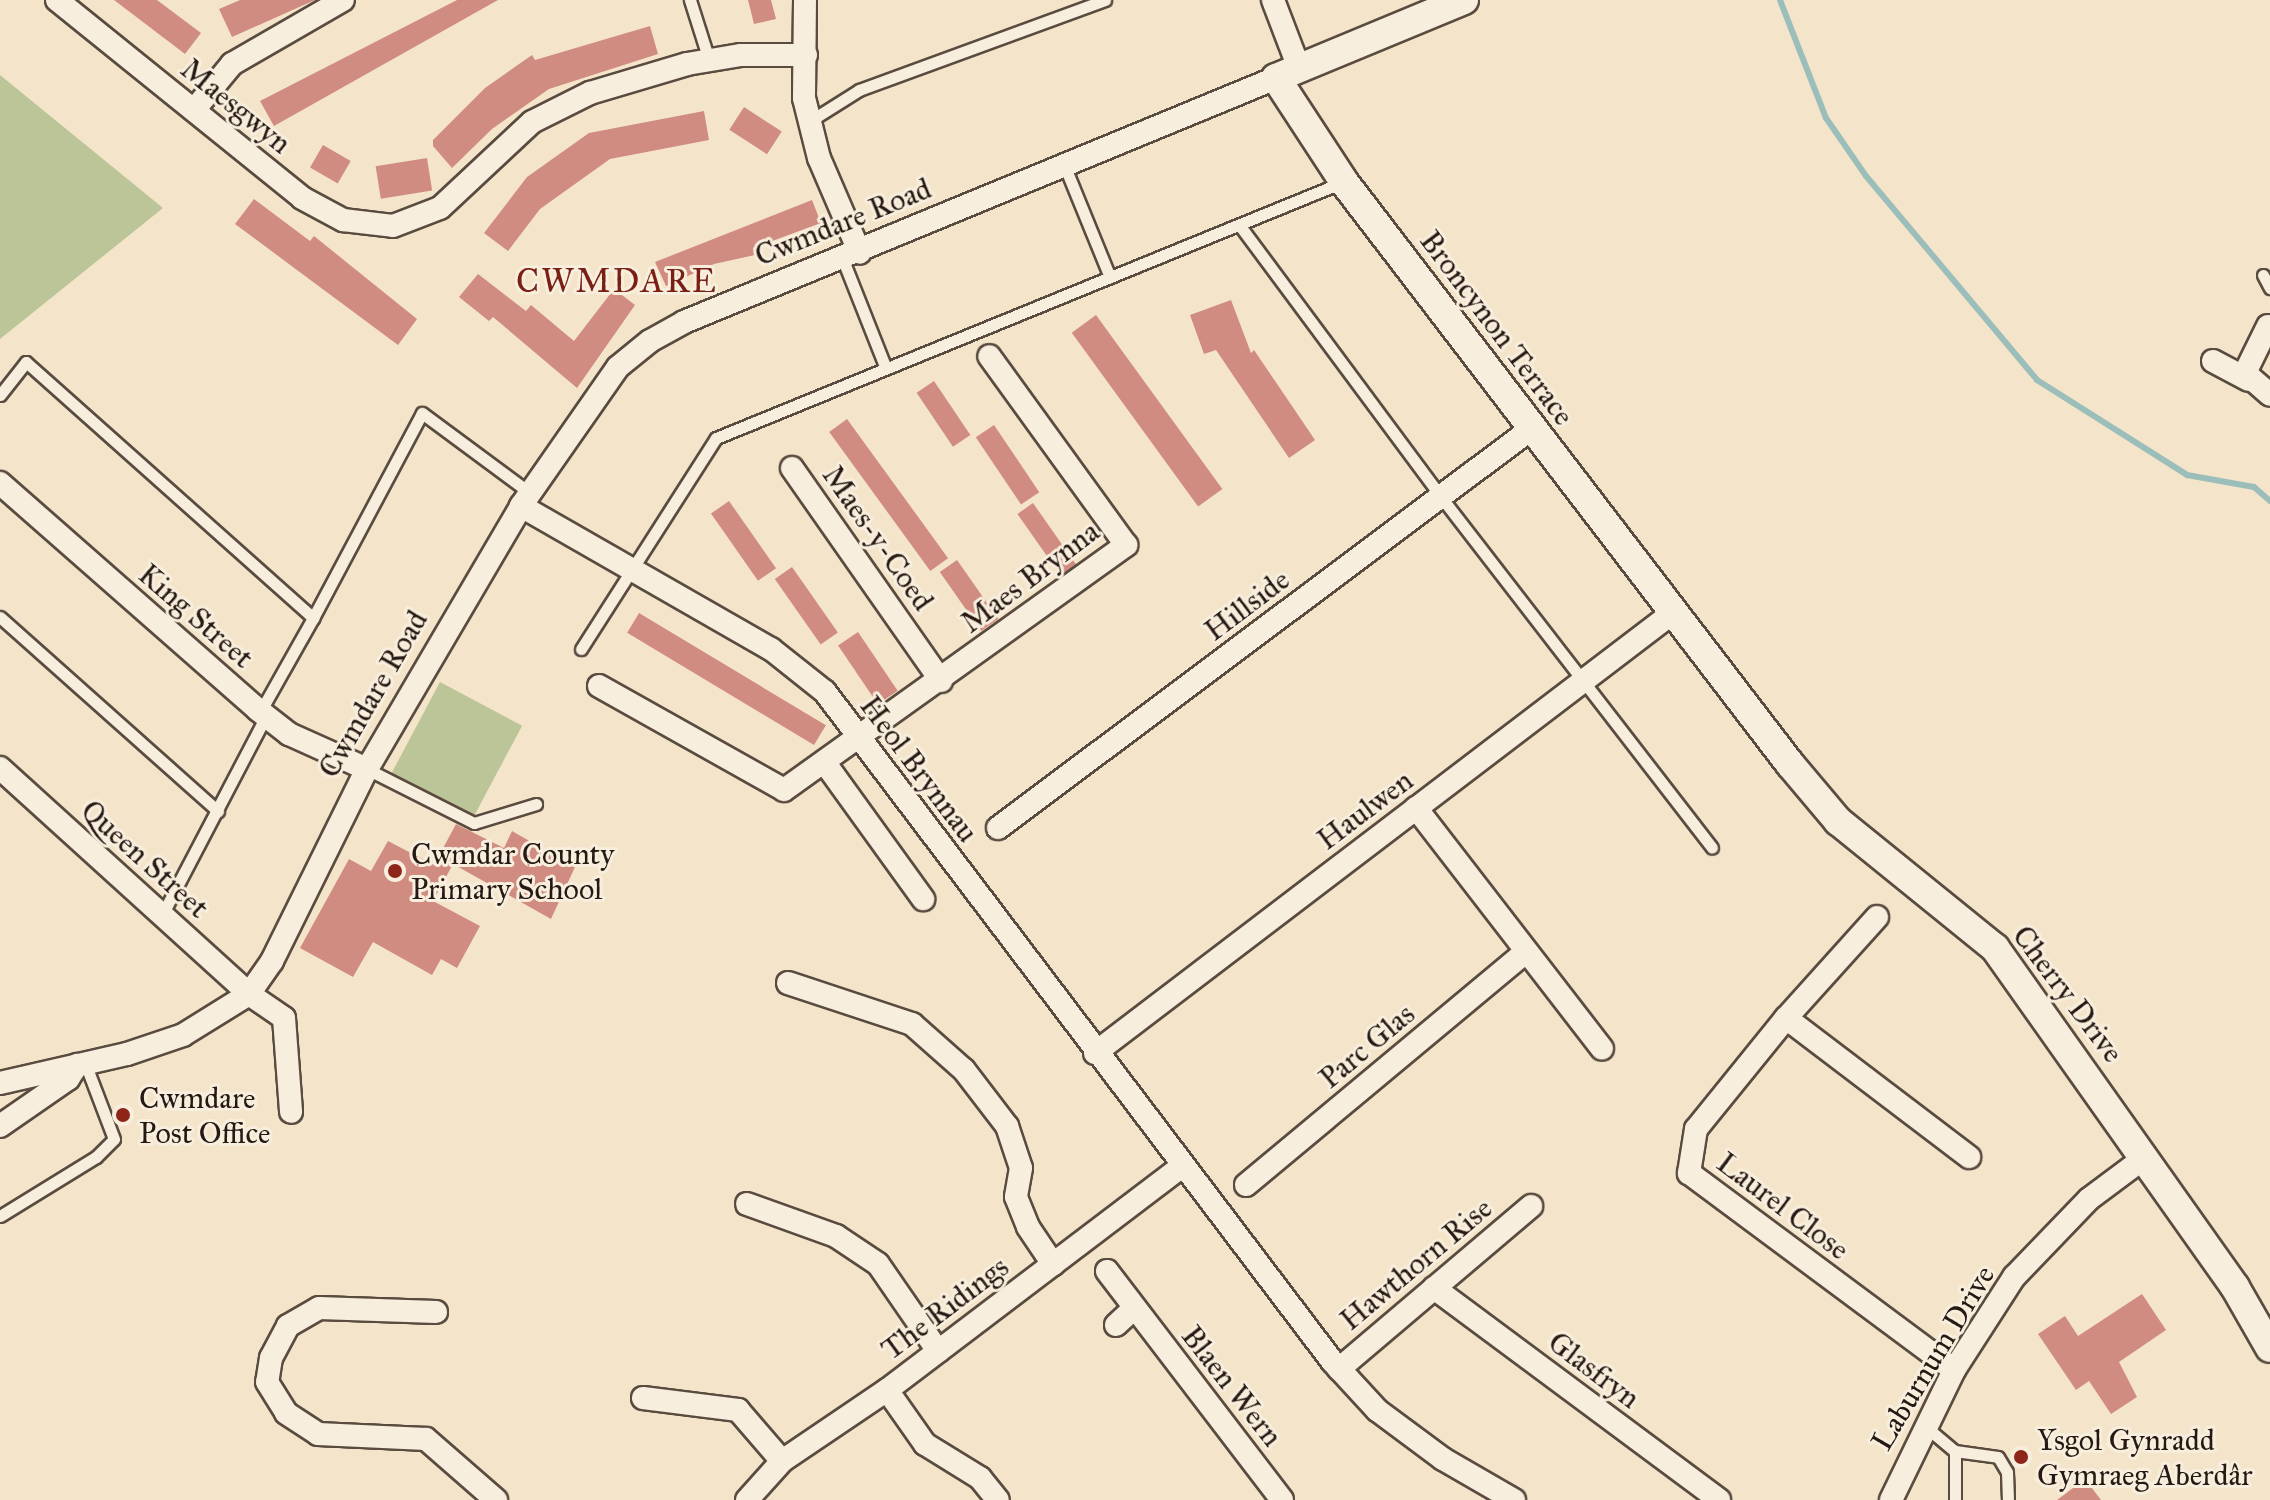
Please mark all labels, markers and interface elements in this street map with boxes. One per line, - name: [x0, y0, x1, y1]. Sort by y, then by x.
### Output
- street label: Maesgwyn: [174, 51, 298, 161]
- street label: Cwmdare Road: [750, 170, 936, 274]
- street label: Broncynon Terrace: [1412, 224, 1582, 432]
- district label: CWMDARE: [516, 261, 718, 301]
- street label: Maes-y-Coed: [815, 458, 941, 618]
- street label: Maes Brynna: [954, 513, 1106, 641]
- street label: King Street: [131, 556, 261, 676]
- street label: Hillside: [1197, 561, 1297, 649]
- street label: Cwmdare Road: [311, 604, 435, 784]
- street label: Heol Brynnau: [852, 689, 986, 849]
- street label: Haulwen: [1310, 762, 1420, 858]
- street label: Queen Street: [74, 792, 216, 926]
- place label: Cwmdar County Primary School: [411, 836, 614, 906]
- marker: Cwmdar County Primary School: [386, 862, 404, 880]
- street label: Cherry Drive: [2005, 919, 2131, 1069]
- street label: Parc Glas: [1312, 996, 1422, 1096]
- place label: Cwmdare Post Office: [139, 1080, 271, 1150]
- marker: Cwmdare Post Office: [114, 1106, 132, 1124]
- street label: Laurel Close: [1710, 1145, 1856, 1267]
- street label: Hawthorn Rise: [1333, 1190, 1499, 1338]
- street label: The Ridings: [874, 1249, 1016, 1367]
- street label: Laburnum Drive: [1864, 1259, 2002, 1457]
- street label: Blaen Wern: [1174, 1319, 1290, 1453]
- street label: Glasfryn: [1541, 1324, 1647, 1416]
- place label: Ysgol Gynradd Gymraeg Aberdâr: [2037, 1422, 2252, 1492]
- marker: Ysgol Gynradd Gymraeg Aberdâr: [2012, 1448, 2030, 1466]

